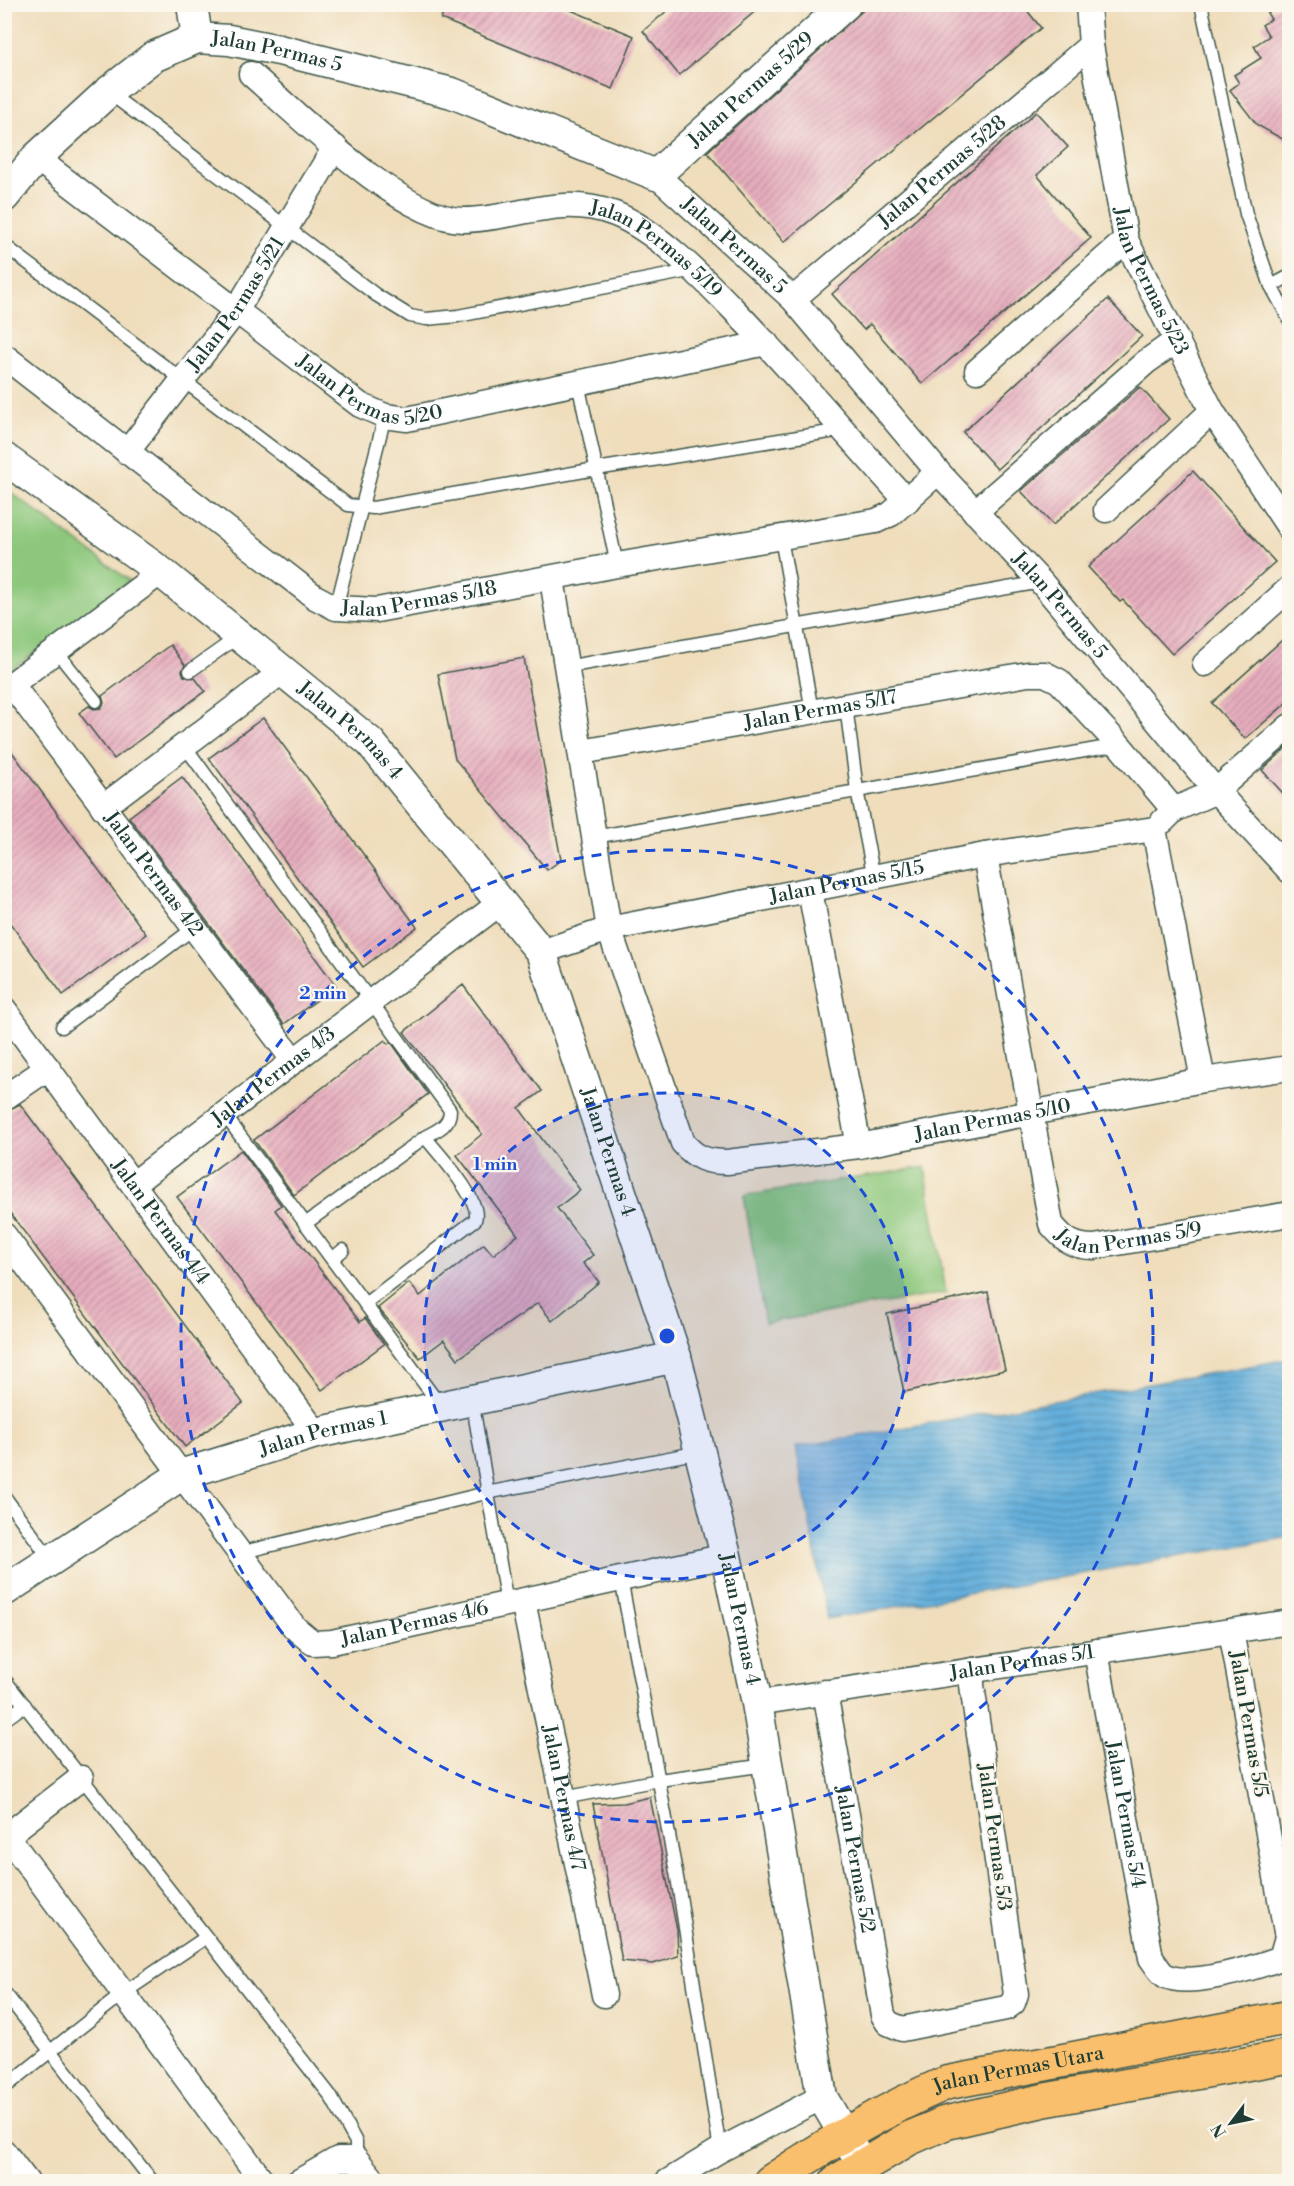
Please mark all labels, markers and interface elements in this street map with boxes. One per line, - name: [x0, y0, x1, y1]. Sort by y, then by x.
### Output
- street label: Jalan Permas 5: [209, 26, 345, 78]
- street label: Jalan Permas 5/29: [682, 26, 819, 153]
- street label: Jalan Permas 5/28: [872, 110, 1012, 234]
- street label: Jalan Permas 5: [675, 191, 792, 300]
- street label: Jalan Permas 5/19: [587, 195, 727, 303]
- street label: Jalan Permas 5/23: [1108, 204, 1194, 359]
- street label: Jalan Permas 5/21: [181, 232, 291, 377]
- street label: Jalan Permas 5/20: [291, 348, 445, 432]
- street label: Jalan Permas 5: [1006, 546, 1113, 664]
- street label: Jalan Permas 5/18: [339, 575, 499, 623]
- street label: Jalan Permas 4: [292, 675, 408, 785]
- street label: Jalan Permas 5/17: [741, 685, 899, 736]
- street label: Jalan Permas 4/2: [98, 806, 209, 941]
- street label: Jalan Permas 5/15: [766, 855, 926, 910]
- text: 2 min: [299, 982, 347, 1005]
- street label: Jalan Permas 4/3: [206, 1021, 341, 1132]
- street label: Jalan Permas 4: [574, 1083, 641, 1220]
- street label: Jalan Permas 5/10: [911, 1093, 1073, 1148]
- street label: Jalan Permas 4/4: [105, 1153, 215, 1290]
- text: 1 min: [473, 1153, 517, 1176]
- street label: Jalan Permas 5/9: [1048, 1217, 1204, 1260]
- centre of rings: [657, 1326, 677, 1346]
- street label: Jalan Permas 1: [255, 1406, 390, 1463]
- street label: Jalan Permas 4: [713, 1550, 765, 1688]
- street label: Jalan Permas 4/6: [337, 1596, 491, 1652]
- street label: Jalan Permas 5/1: [947, 1639, 1097, 1686]
- street label: Jalan Permas 5/5: [1223, 1648, 1273, 1799]
- street label: Jalan Permas 4/7: [536, 1722, 591, 1873]
- street label: Jalan Permas 5/4: [1100, 1738, 1151, 1890]
- street label: Jalan Permas 5/3: [971, 1761, 1017, 1912]
- street label: Jalan Permas 5/2: [829, 1783, 881, 1935]
- street label: Jalan Permas Utara: [928, 2040, 1107, 2100]
- north arrow: [1201, 2093, 1261, 2153]
- text: N: [1207, 2119, 1231, 2141]

